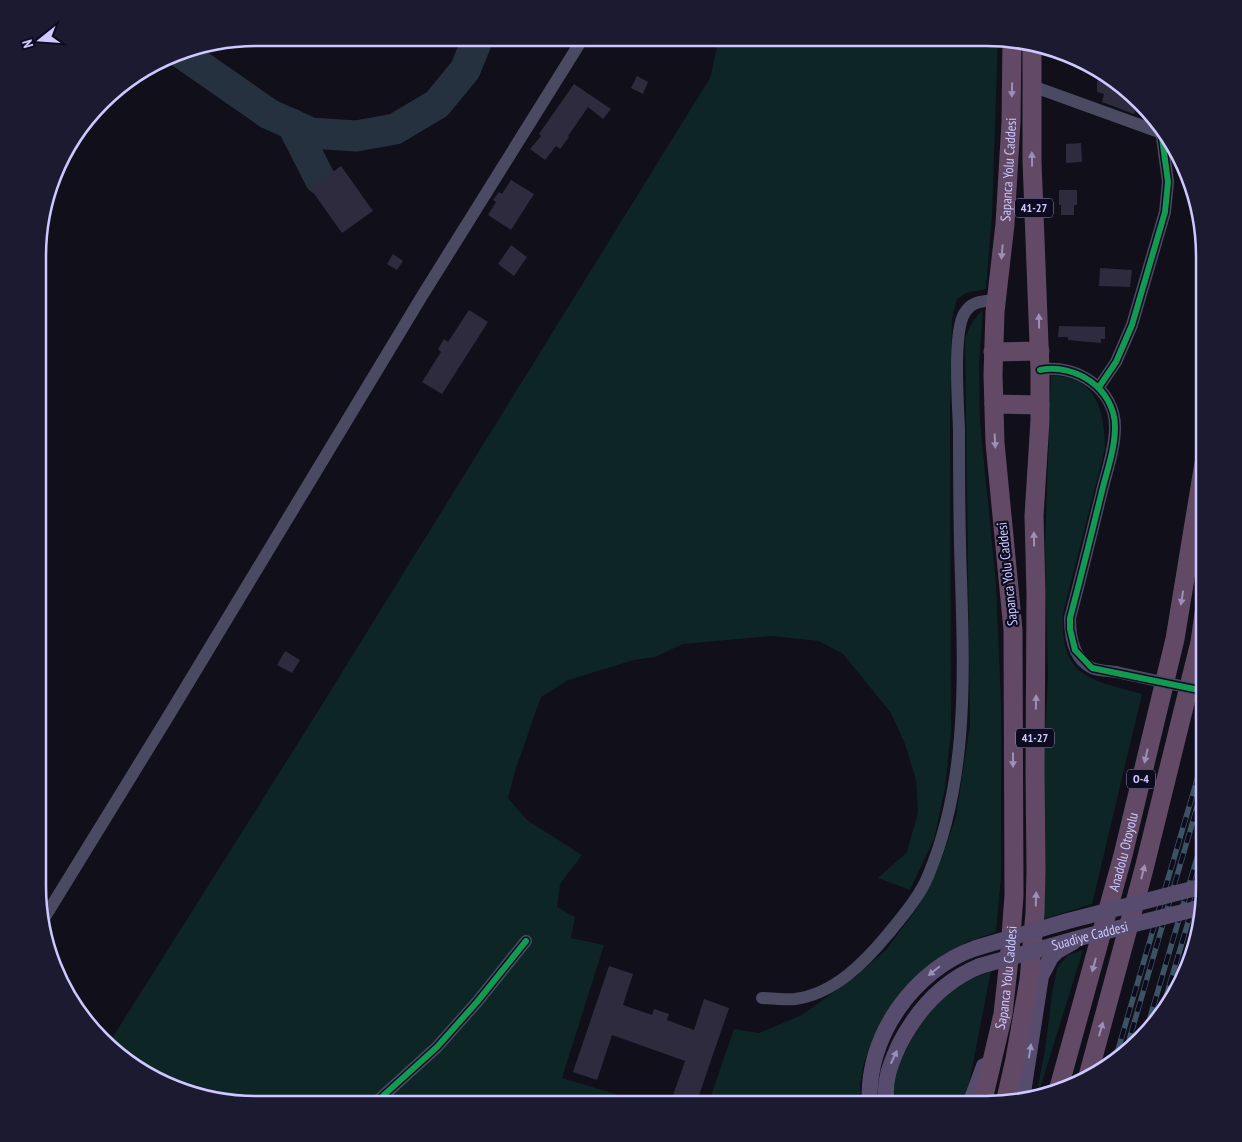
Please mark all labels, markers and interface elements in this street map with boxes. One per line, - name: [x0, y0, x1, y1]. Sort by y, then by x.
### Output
- north arrow: [15, 15, 65, 65]
- text: N: [18, 38, 37, 50]
- one-way arrow: [1008, 82, 1016, 98]
- street label: Sapanca Yolu Caddesi: [996, 118, 1020, 222]
- one-way arrow: [1028, 151, 1036, 167]
- road number: 41-27: [1015, 198, 1053, 218]
- one-way arrow: [998, 244, 1006, 260]
- one-way arrow: [1035, 313, 1043, 329]
- one-way arrow: [991, 433, 999, 449]
- street label: Sapanca Yolu Caddesi: [993, 521, 1021, 627]
- one-way arrow: [1030, 531, 1038, 547]
- one-way arrow: [1177, 590, 1185, 606]
- one-way arrow: [1032, 693, 1040, 709]
- road number: 41-27: [1016, 728, 1054, 748]
- one-way arrow: [1142, 749, 1150, 764]
- one-way arrow: [1009, 752, 1017, 768]
- road number: O-4: [1127, 770, 1155, 789]
- street label: Anadolu Otoyolu: [1104, 810, 1142, 893]
- one-way arrow: [1139, 865, 1147, 880]
- one-way arrow: [1032, 891, 1040, 907]
- street label: Suadiye Caddesi: [1050, 917, 1130, 954]
- street label: Sapanca Yolu Caddesi: [991, 925, 1021, 1031]
- one-way arrow: [1090, 957, 1098, 972]
- one-way arrow: [928, 966, 941, 977]
- one-way arrow: [1097, 1022, 1105, 1037]
- one-way arrow: [1026, 1043, 1034, 1059]
- one-way arrow: [890, 1050, 898, 1064]

